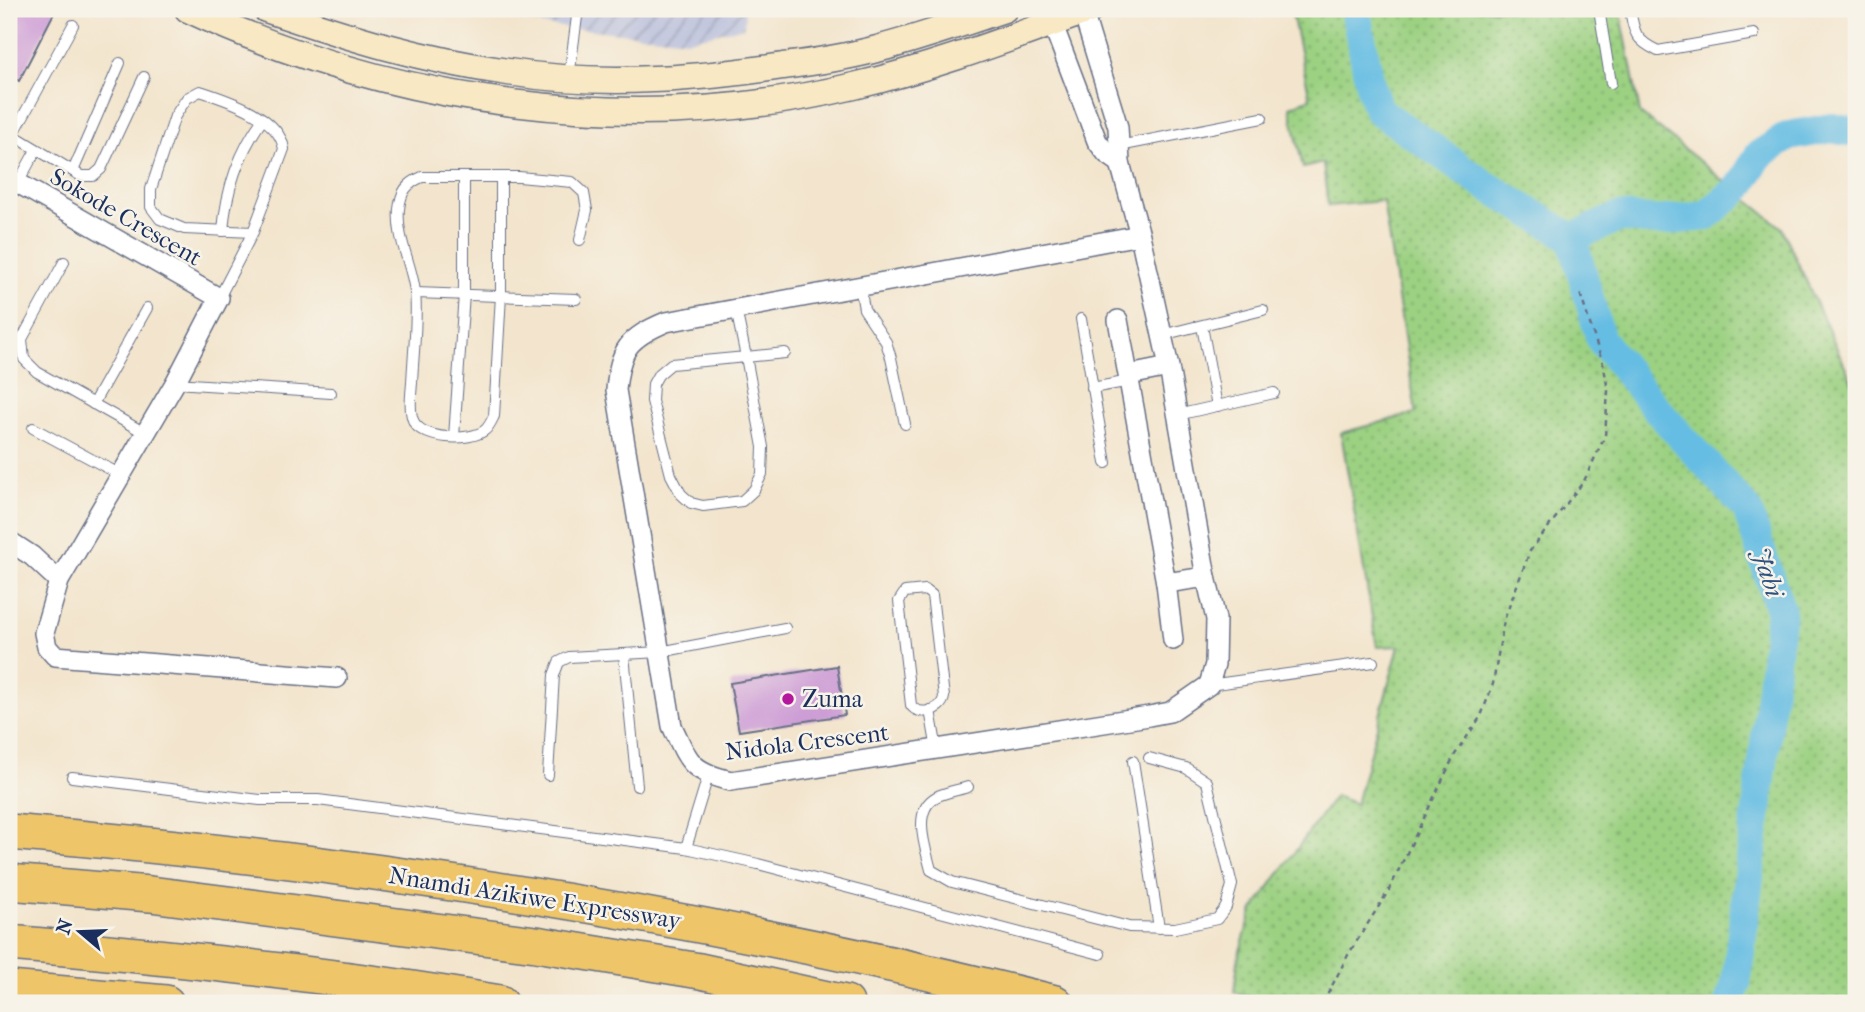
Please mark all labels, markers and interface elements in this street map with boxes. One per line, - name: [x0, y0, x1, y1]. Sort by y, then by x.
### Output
- street label: Sokode Crescent: [45, 162, 207, 272]
- water label: Jabi: [1745, 543, 1791, 603]
- place label: Zuma: [802, 685, 864, 713]
- marker: Zuma: [780, 691, 796, 707]
- street label: Nidola Crescent: [724, 718, 891, 766]
- street label: Nnamdi Azikiwe Expressway: [387, 861, 684, 935]
- north arrow: [46, 897, 116, 967]
- text: N: [52, 916, 78, 937]

